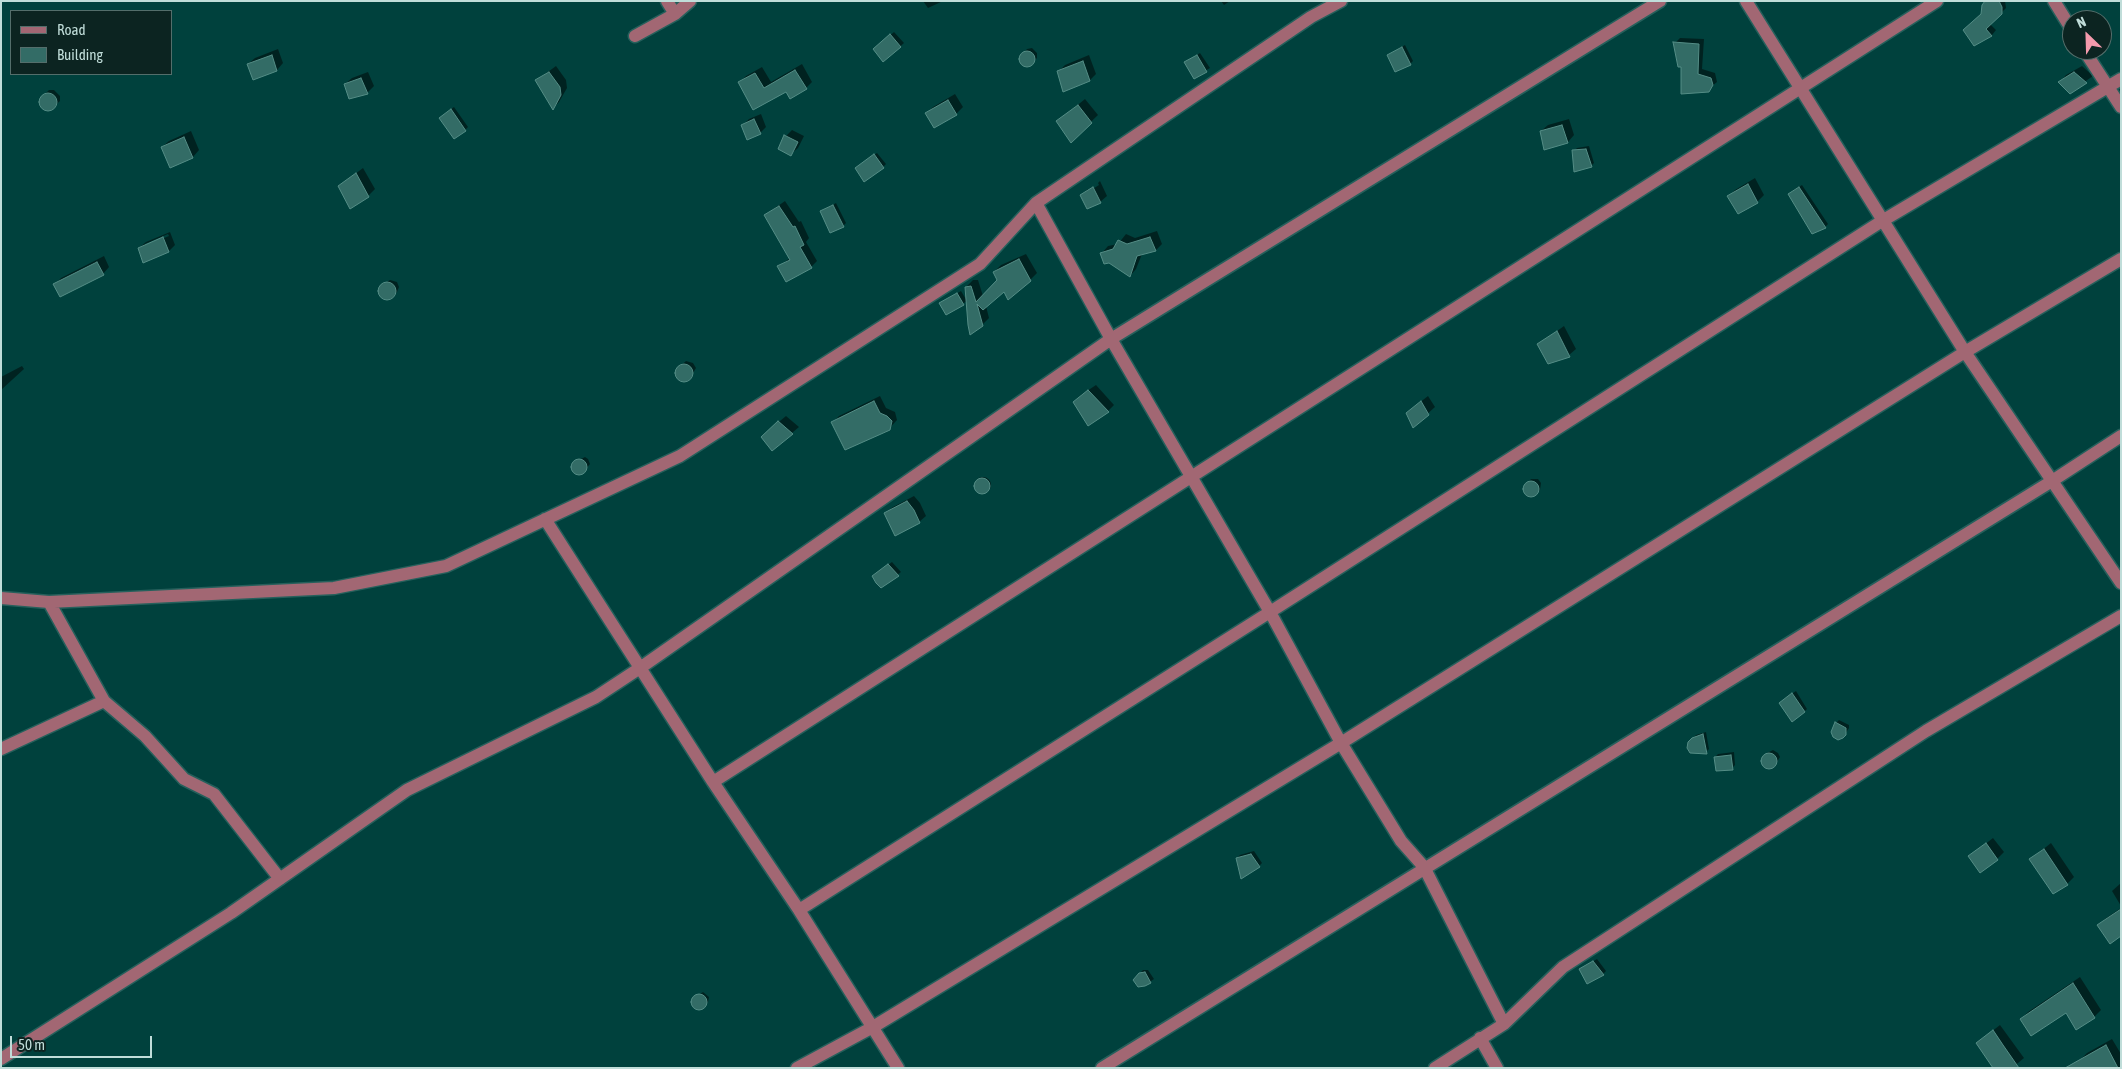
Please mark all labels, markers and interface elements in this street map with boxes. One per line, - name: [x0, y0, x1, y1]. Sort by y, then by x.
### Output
- legend: [10, 10, 172, 75]
- north arrow: [2062, 10, 2112, 60]
- text: N: [2074, 13, 2088, 31]
- text: Road: [57, 21, 86, 38]
- text: Building: [57, 46, 103, 63]
- scale bar: [12, 1026, 155, 1058]
- text: 50 m: [18, 1036, 45, 1053]

